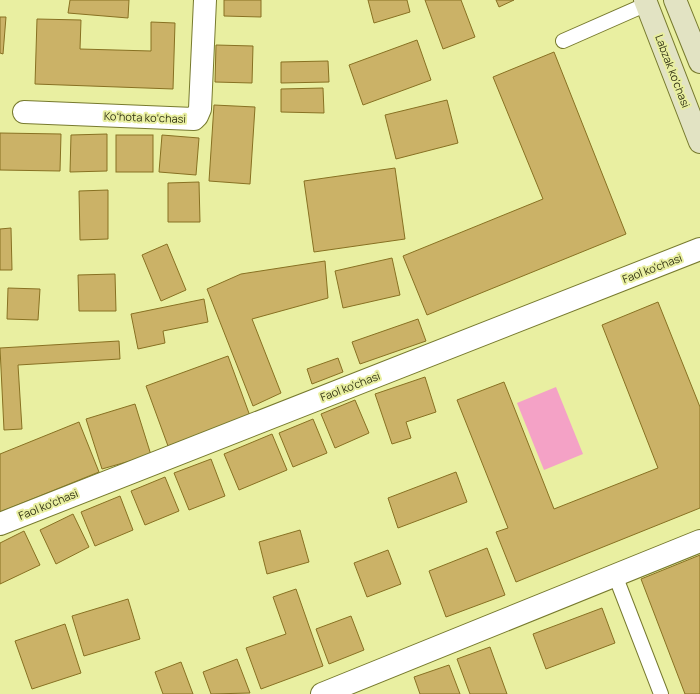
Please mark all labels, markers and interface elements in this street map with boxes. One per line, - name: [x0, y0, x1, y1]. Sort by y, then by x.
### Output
- street label: Labzak ko'chasi: [652, 32, 694, 110]
- street label: Koʻhota koʻchasi: [104, 108, 186, 126]
- street label: Faol ko'chasi: [620, 250, 684, 286]
- street label: Faol ko'chasi: [318, 368, 382, 404]
- street label: Faol ko'chasi: [16, 485, 80, 523]

